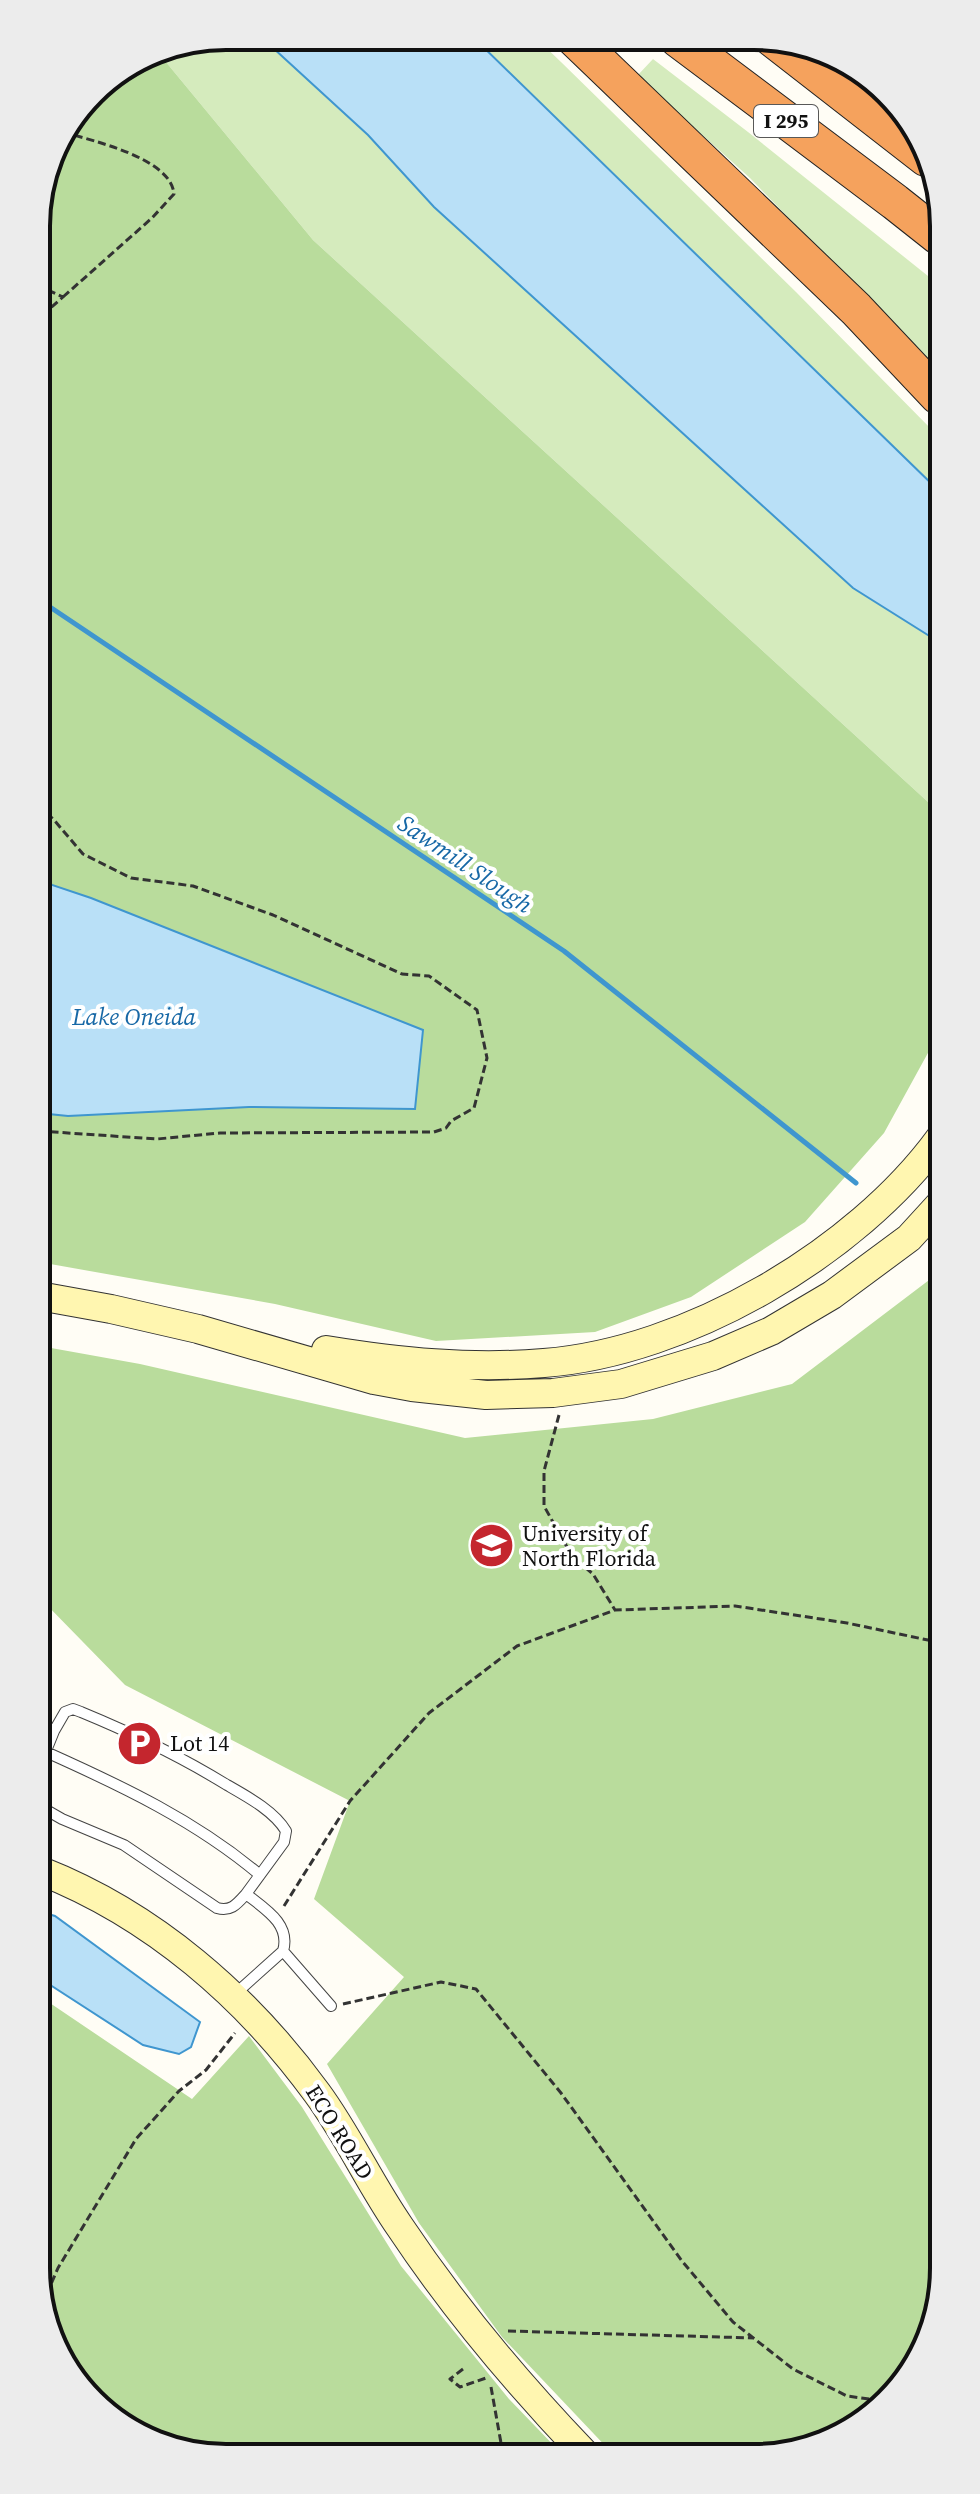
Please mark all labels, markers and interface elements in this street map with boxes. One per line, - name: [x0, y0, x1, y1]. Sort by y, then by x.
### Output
- road number: I 295: [754, 105, 818, 137]
- water label: Sawmill Slough: [392, 806, 539, 921]
- water label: Lake Oneida: [71, 1000, 197, 1033]
- place label: University of North Florida: [522, 1518, 657, 1573]
- school or university icon: University of North Florida: [467, 1522, 515, 1570]
- parking icon: Lot 14: [115, 1719, 163, 1767]
- place label: Lot 14: [170, 1728, 229, 1758]
- street label: ECO ROAD: [299, 2079, 381, 2185]

